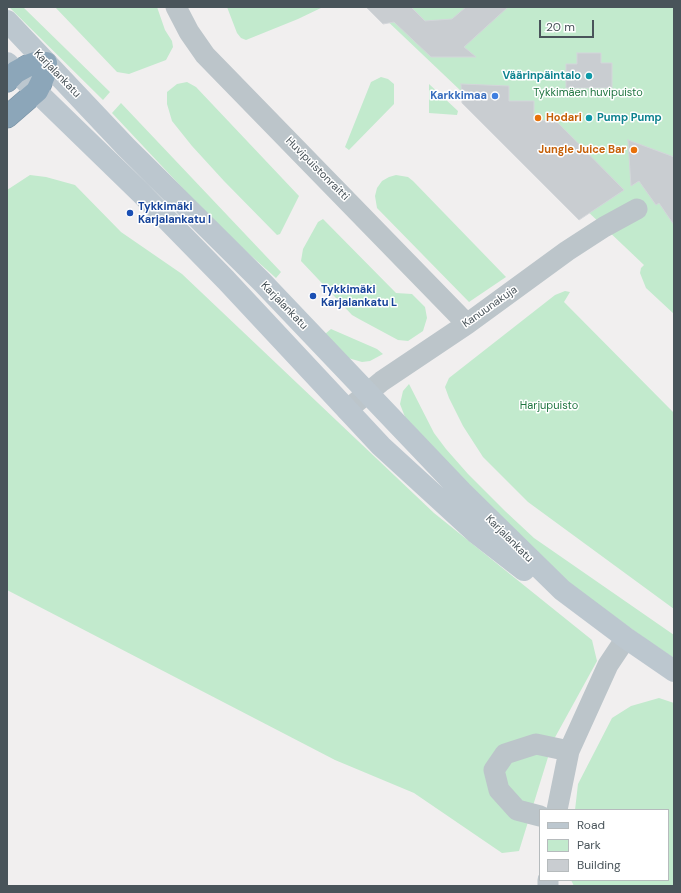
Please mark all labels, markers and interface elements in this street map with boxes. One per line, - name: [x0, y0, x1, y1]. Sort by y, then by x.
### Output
- scale bar: [541, 12, 596, 38]
- text: 20 m: [546, 19, 575, 35]
- street label: Karjalankatu: [31, 47, 83, 101]
- place label: Väärinpäintalo: [502, 69, 581, 83]
- marker: Väärinpäintalo: [584, 71, 594, 81]
- park label: Tykkimäen huvipuisto: [533, 86, 643, 100]
- place label: Karkkimaa: [430, 89, 487, 103]
- marker: Karkkimaa: [490, 91, 500, 101]
- place label: Hodari: [546, 111, 582, 125]
- place label: Pump Pump: [597, 111, 662, 125]
- marker: Hodari: [533, 113, 543, 123]
- marker: Pump Pump: [584, 113, 594, 123]
- street label: Huvipuistonraitti: [283, 135, 351, 203]
- place label: Jungle Juice Bar: [538, 143, 626, 157]
- marker: Jungle Juice Bar: [629, 145, 639, 155]
- place label: Tykkimäki Karjalankatu I: [138, 200, 211, 226]
- marker: Tykkimäki Karjalankatu I: [125, 208, 135, 218]
- street label: Karjalankatu: [258, 279, 310, 333]
- place label: Tykkimäki Karjalankatu L: [321, 283, 397, 309]
- street label: Kanuunakuja: [460, 283, 520, 331]
- marker: Tykkimäki Karjalankatu L: [308, 291, 318, 301]
- park label: Harjupuisto: [520, 399, 578, 413]
- street label: Karjalankatu: [483, 513, 535, 565]
- legend: [539, 809, 669, 881]
- text: Road: [577, 817, 605, 833]
- text: Park: [577, 837, 601, 853]
- text: Building: [577, 857, 621, 873]

